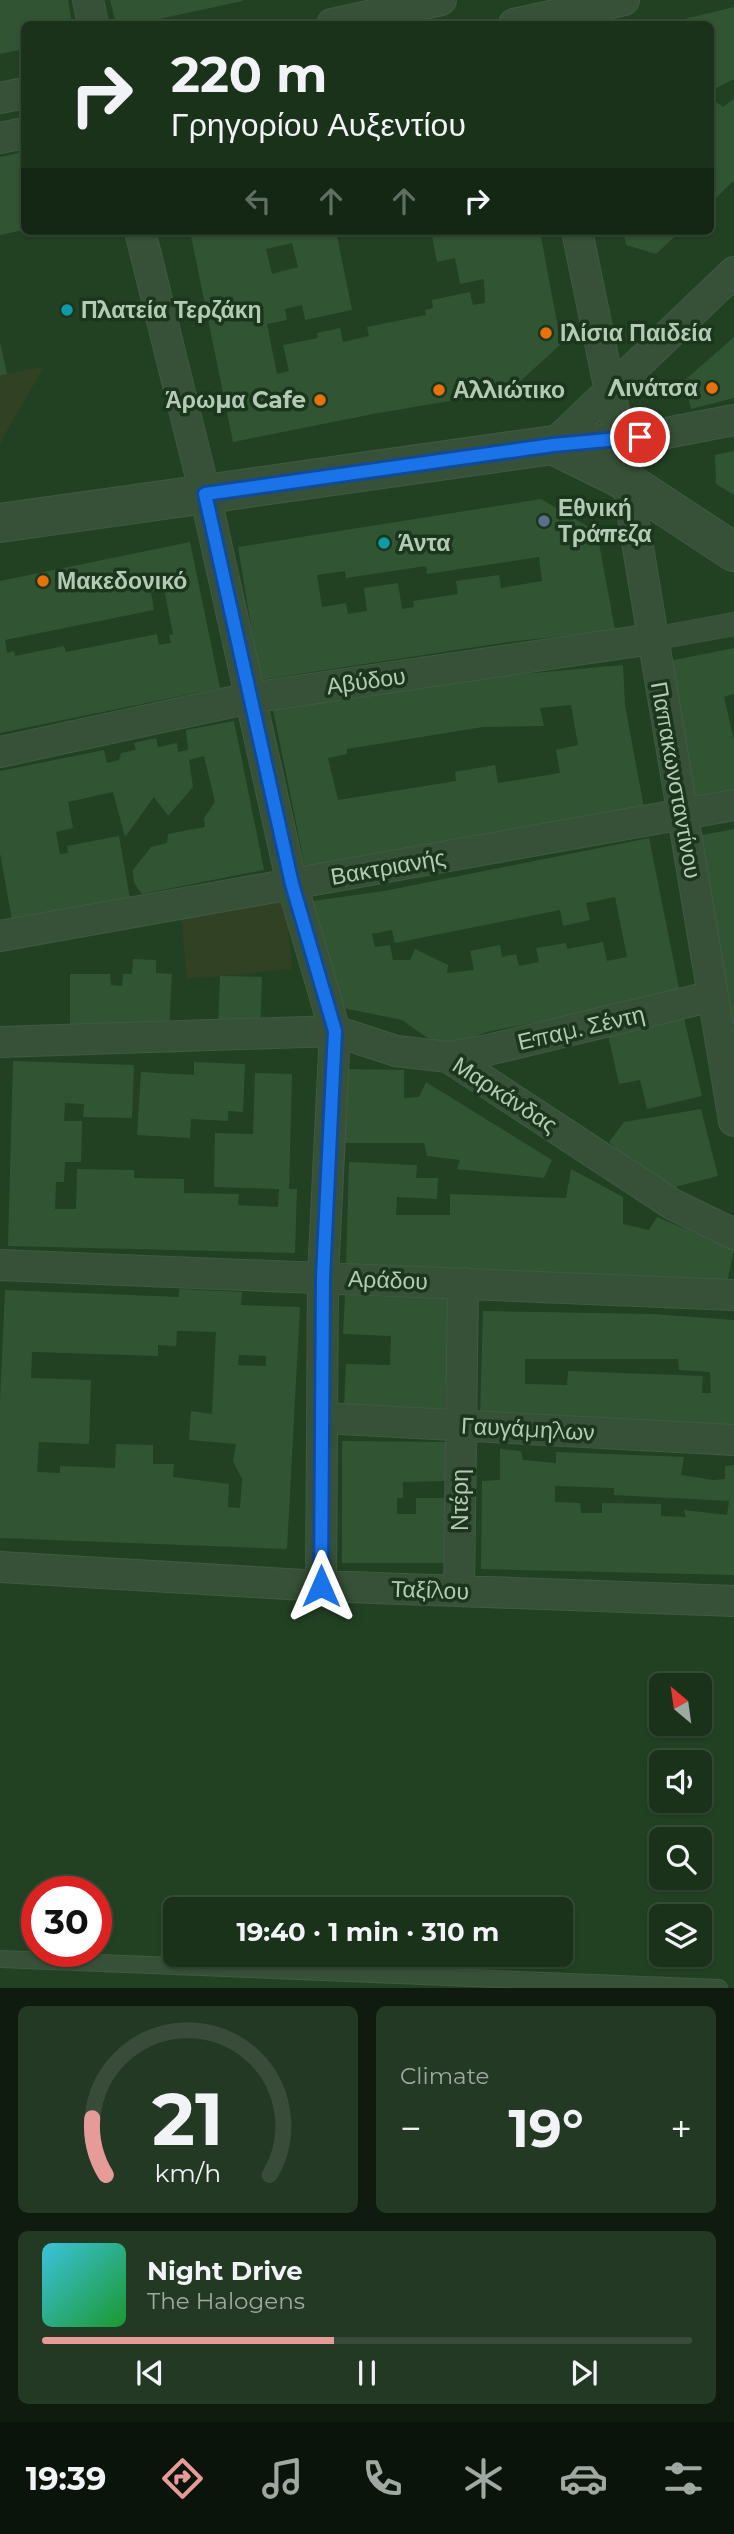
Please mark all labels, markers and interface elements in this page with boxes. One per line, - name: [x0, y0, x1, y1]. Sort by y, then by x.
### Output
- text: 220 m: [171, 45, 327, 104]
- icon: right: [56, 49, 147, 140]
- text: Γρηγορίου Αυξεντίου: [171, 105, 466, 144]
- icon: left: [239, 182, 277, 220]
- icon: ahead: [312, 182, 350, 220]
- icon: ahead: [385, 182, 423, 220]
- icon: right: [458, 182, 496, 220]
- place label: Πλατεία Τερζάκη: [81, 296, 262, 324]
- marker: Πλατεία Τερζάκη: [59, 302, 75, 318]
- place label: Ιλίσια Παιδεία: [560, 319, 712, 347]
- marker: Ιλίσια Παιδεία: [538, 325, 554, 341]
- place label: Λινάτσα: [607, 374, 698, 402]
- place label: Αλλιώτικο: [453, 376, 565, 404]
- marker: Λινάτσα: [704, 380, 720, 396]
- marker: Αλλιώτικο: [431, 382, 447, 398]
- place label: Άρωμα Cafe: [165, 386, 306, 414]
- marker: Άρωμα Cafe: [312, 392, 328, 408]
- pin: [610, 407, 670, 467]
- icon: arrive: [621, 418, 659, 456]
- place label: Εθνική Τράπεζα: [558, 494, 652, 548]
- marker: Εθνική Τράπεζα: [536, 513, 552, 529]
- place label: Άντα: [398, 529, 450, 557]
- marker: Άντα: [376, 535, 392, 551]
- place label: Μακεδονικό: [57, 567, 187, 595]
- marker: Μακεδονικό: [35, 573, 51, 589]
- street label: Αβύδου: [325, 662, 407, 700]
- street label: Παπακωνσταντίνου: [645, 679, 707, 881]
- street label: Βακτριανής: [328, 843, 448, 891]
- street label: Επαμ. Σέντη: [515, 1000, 647, 1056]
- street label: Μαρκάνδας: [448, 1051, 562, 1139]
- street label: Αράδου: [348, 1265, 428, 1295]
- street label: Γαυγάμηλων: [461, 1412, 595, 1446]
- street label: Ντέρη: [446, 1469, 474, 1531]
- position arrow: [284, 1549, 358, 1623]
- street label: Ταξίλου: [390, 1575, 470, 1605]
- north arrow: [649, 1673, 712, 1736]
- map controls: [649, 1673, 712, 1967]
- button: sound: [649, 1750, 712, 1813]
- button: search: [649, 1827, 712, 1890]
- speed limit sign: 30: [21, 1876, 112, 1967]
- button: layers: [649, 1904, 712, 1967]
- text: 19:40 · 1 min · 310 m: [237, 1916, 499, 1948]
- text: Climate: [400, 2062, 489, 2090]
- text: 21: [152, 2076, 224, 2164]
- text: 19°: [508, 2097, 584, 2160]
- text: −: [400, 2105, 422, 2152]
- text: +: [670, 2105, 692, 2152]
- text: km/h: [155, 2158, 221, 2188]
- text: Night Drive: [147, 2255, 303, 2287]
- text: The Halogens: [147, 2287, 305, 2315]
- icon: previous: [131, 2354, 169, 2392]
- icon: pause: [348, 2354, 386, 2392]
- icon: next: [565, 2354, 603, 2392]
- icon: directions: [158, 2454, 207, 2503]
- icon: music: [258, 2454, 307, 2503]
- icon: phone: [358, 2454, 407, 2503]
- icon: climate: [459, 2454, 508, 2503]
- icon: car: [559, 2454, 608, 2503]
- icon: filters: [659, 2454, 708, 2503]
- text: 19:39: [26, 2459, 106, 2498]

